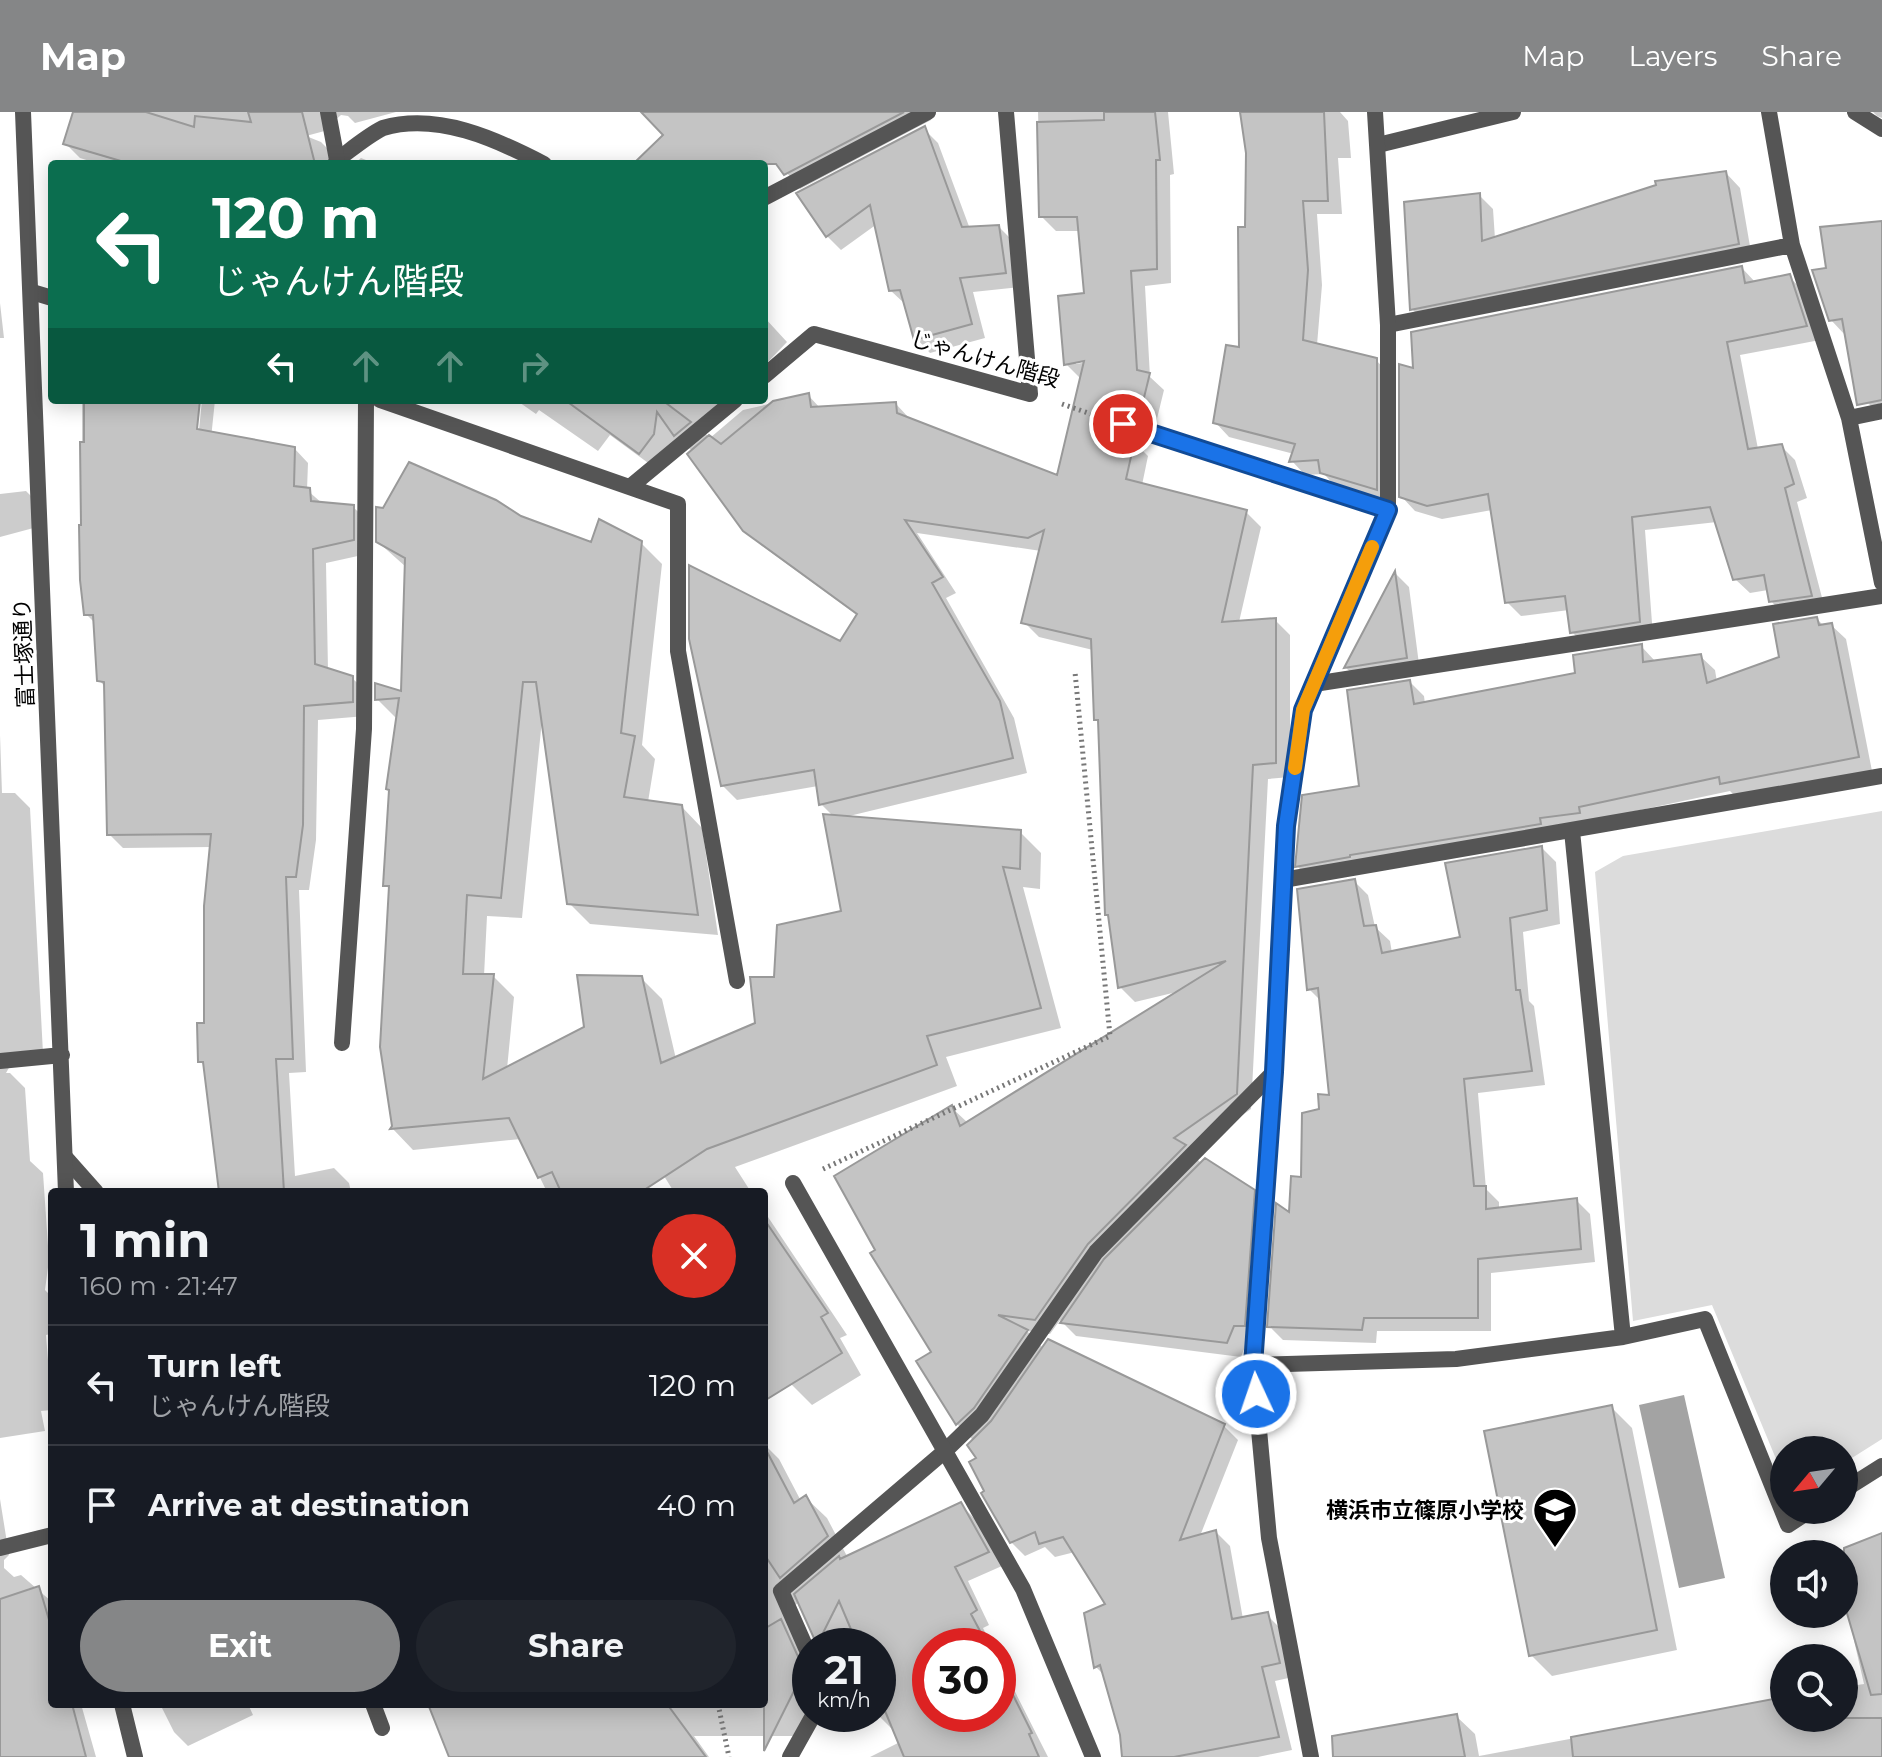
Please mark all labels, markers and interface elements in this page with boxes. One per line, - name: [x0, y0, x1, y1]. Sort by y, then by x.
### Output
- text: Map: [40, 33, 126, 80]
- text: Map: [1522, 39, 1585, 73]
- text: Layers: [1629, 39, 1718, 73]
- text: Share: [1762, 39, 1842, 73]
- text: 120 m: [212, 184, 380, 252]
- icon: left: [80, 192, 184, 296]
- text: じゃんけん階段: [212, 259, 464, 303]
- street label: じゃんけん階段: [907, 325, 1063, 393]
- icon: left: [260, 344, 304, 388]
- icon: ahead: [344, 344, 388, 388]
- icon: ahead: [428, 344, 472, 388]
- icon: right: [512, 344, 556, 388]
- pin: [1089, 390, 1157, 458]
- icon: arrive: [1101, 402, 1145, 446]
- street label: 富士塚通り: [9, 598, 39, 708]
- text: 1 min: [80, 1211, 210, 1269]
- button: close: [652, 1214, 736, 1298]
- text: 160 m · 21:47: [80, 1270, 238, 1302]
- text: Turn left: [148, 1348, 281, 1385]
- position arrow: [1214, 1352, 1298, 1436]
- icon: left: [80, 1363, 124, 1407]
- text: 120 m: [649, 1367, 736, 1404]
- text: じゃんけん階段: [148, 1390, 330, 1422]
- north arrow: [1770, 1436, 1858, 1524]
- map controls: [1770, 1436, 1858, 1732]
- icon: arrive: [80, 1483, 124, 1527]
- school or university icon: 横浜市立篠原小学校: [1531, 1486, 1579, 1549]
- text: Arrive at destination: [148, 1487, 470, 1524]
- text: 40 m: [657, 1487, 736, 1524]
- place label: 横浜市立篠原小学校: [1326, 1497, 1524, 1524]
- button: sound: [1770, 1540, 1858, 1628]
- button: Exit: [80, 1600, 400, 1692]
- button: Share: [416, 1600, 736, 1692]
- speed limit sign: 30: [912, 1628, 1016, 1732]
- button: search: [1770, 1644, 1858, 1732]
- text: 21: [824, 1645, 864, 1694]
- text: km/h: [817, 1688, 871, 1712]

